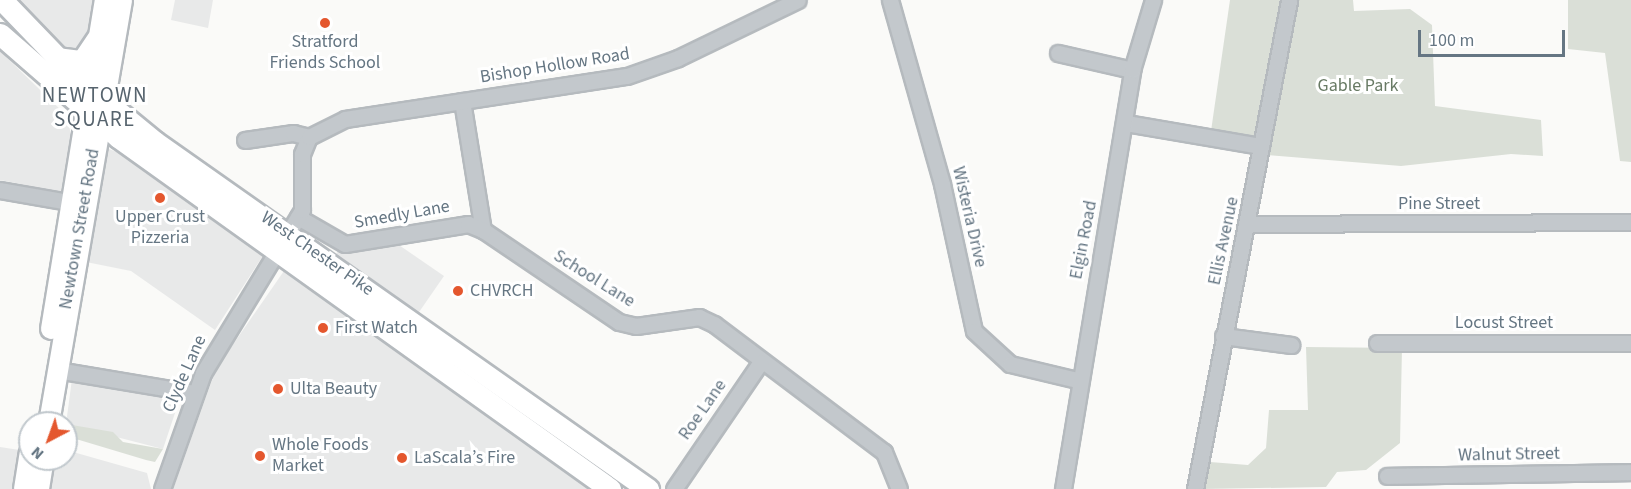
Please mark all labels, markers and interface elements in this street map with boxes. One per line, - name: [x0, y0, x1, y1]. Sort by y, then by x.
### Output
- marker: Stratford Friends School: [318, 16, 332, 30]
- scale bar: [1421, 18, 1568, 56]
- text: 100 m: [1429, 28, 1474, 53]
- place label: Stratford Friends School: [270, 32, 380, 74]
- street label: Bishop Hollow Road: [479, 44, 631, 88]
- park label: Gable Park: [1318, 75, 1398, 97]
- district label: NEWTOWN SQUARE: [42, 82, 148, 132]
- street label: Newtown Street Road: [55, 147, 105, 311]
- street label: Wisteria Drive: [947, 164, 991, 270]
- marker: Upper Crust Pizzeria: [153, 191, 167, 205]
- street label: Pine Street: [1398, 193, 1480, 215]
- street label: Ellis Avenue: [1204, 195, 1244, 287]
- street label: Smedly Lane: [353, 196, 451, 234]
- street label: Elgin Road: [1066, 199, 1102, 281]
- place label: Upper Crust Pizzeria: [115, 207, 205, 250]
- street label: West Chester Pike: [256, 207, 378, 301]
- street label: School Lane: [549, 245, 639, 313]
- place label: CHVRCH: [470, 280, 534, 302]
- marker: CHVRCH: [451, 284, 465, 298]
- street label: Locust Street: [1455, 312, 1553, 334]
- place label: First Watch: [335, 317, 418, 339]
- marker: First Watch: [316, 321, 330, 335]
- street label: Clyde Lane: [158, 332, 212, 416]
- street label: Roe Lane: [674, 376, 732, 444]
- place label: Ulta Beauty: [290, 378, 377, 400]
- marker: Ulta Beauty: [271, 382, 285, 396]
- north arrow: [18, 411, 78, 471]
- place label: Whole Foods Market: [272, 435, 369, 478]
- text: N: [26, 441, 49, 465]
- street label: Walnut Street: [1458, 443, 1560, 467]
- place label: LaScala’s Fire: [414, 447, 515, 469]
- marker: Whole Foods Market: [253, 449, 267, 463]
- marker: LaScala’s Fire: [395, 451, 409, 465]

